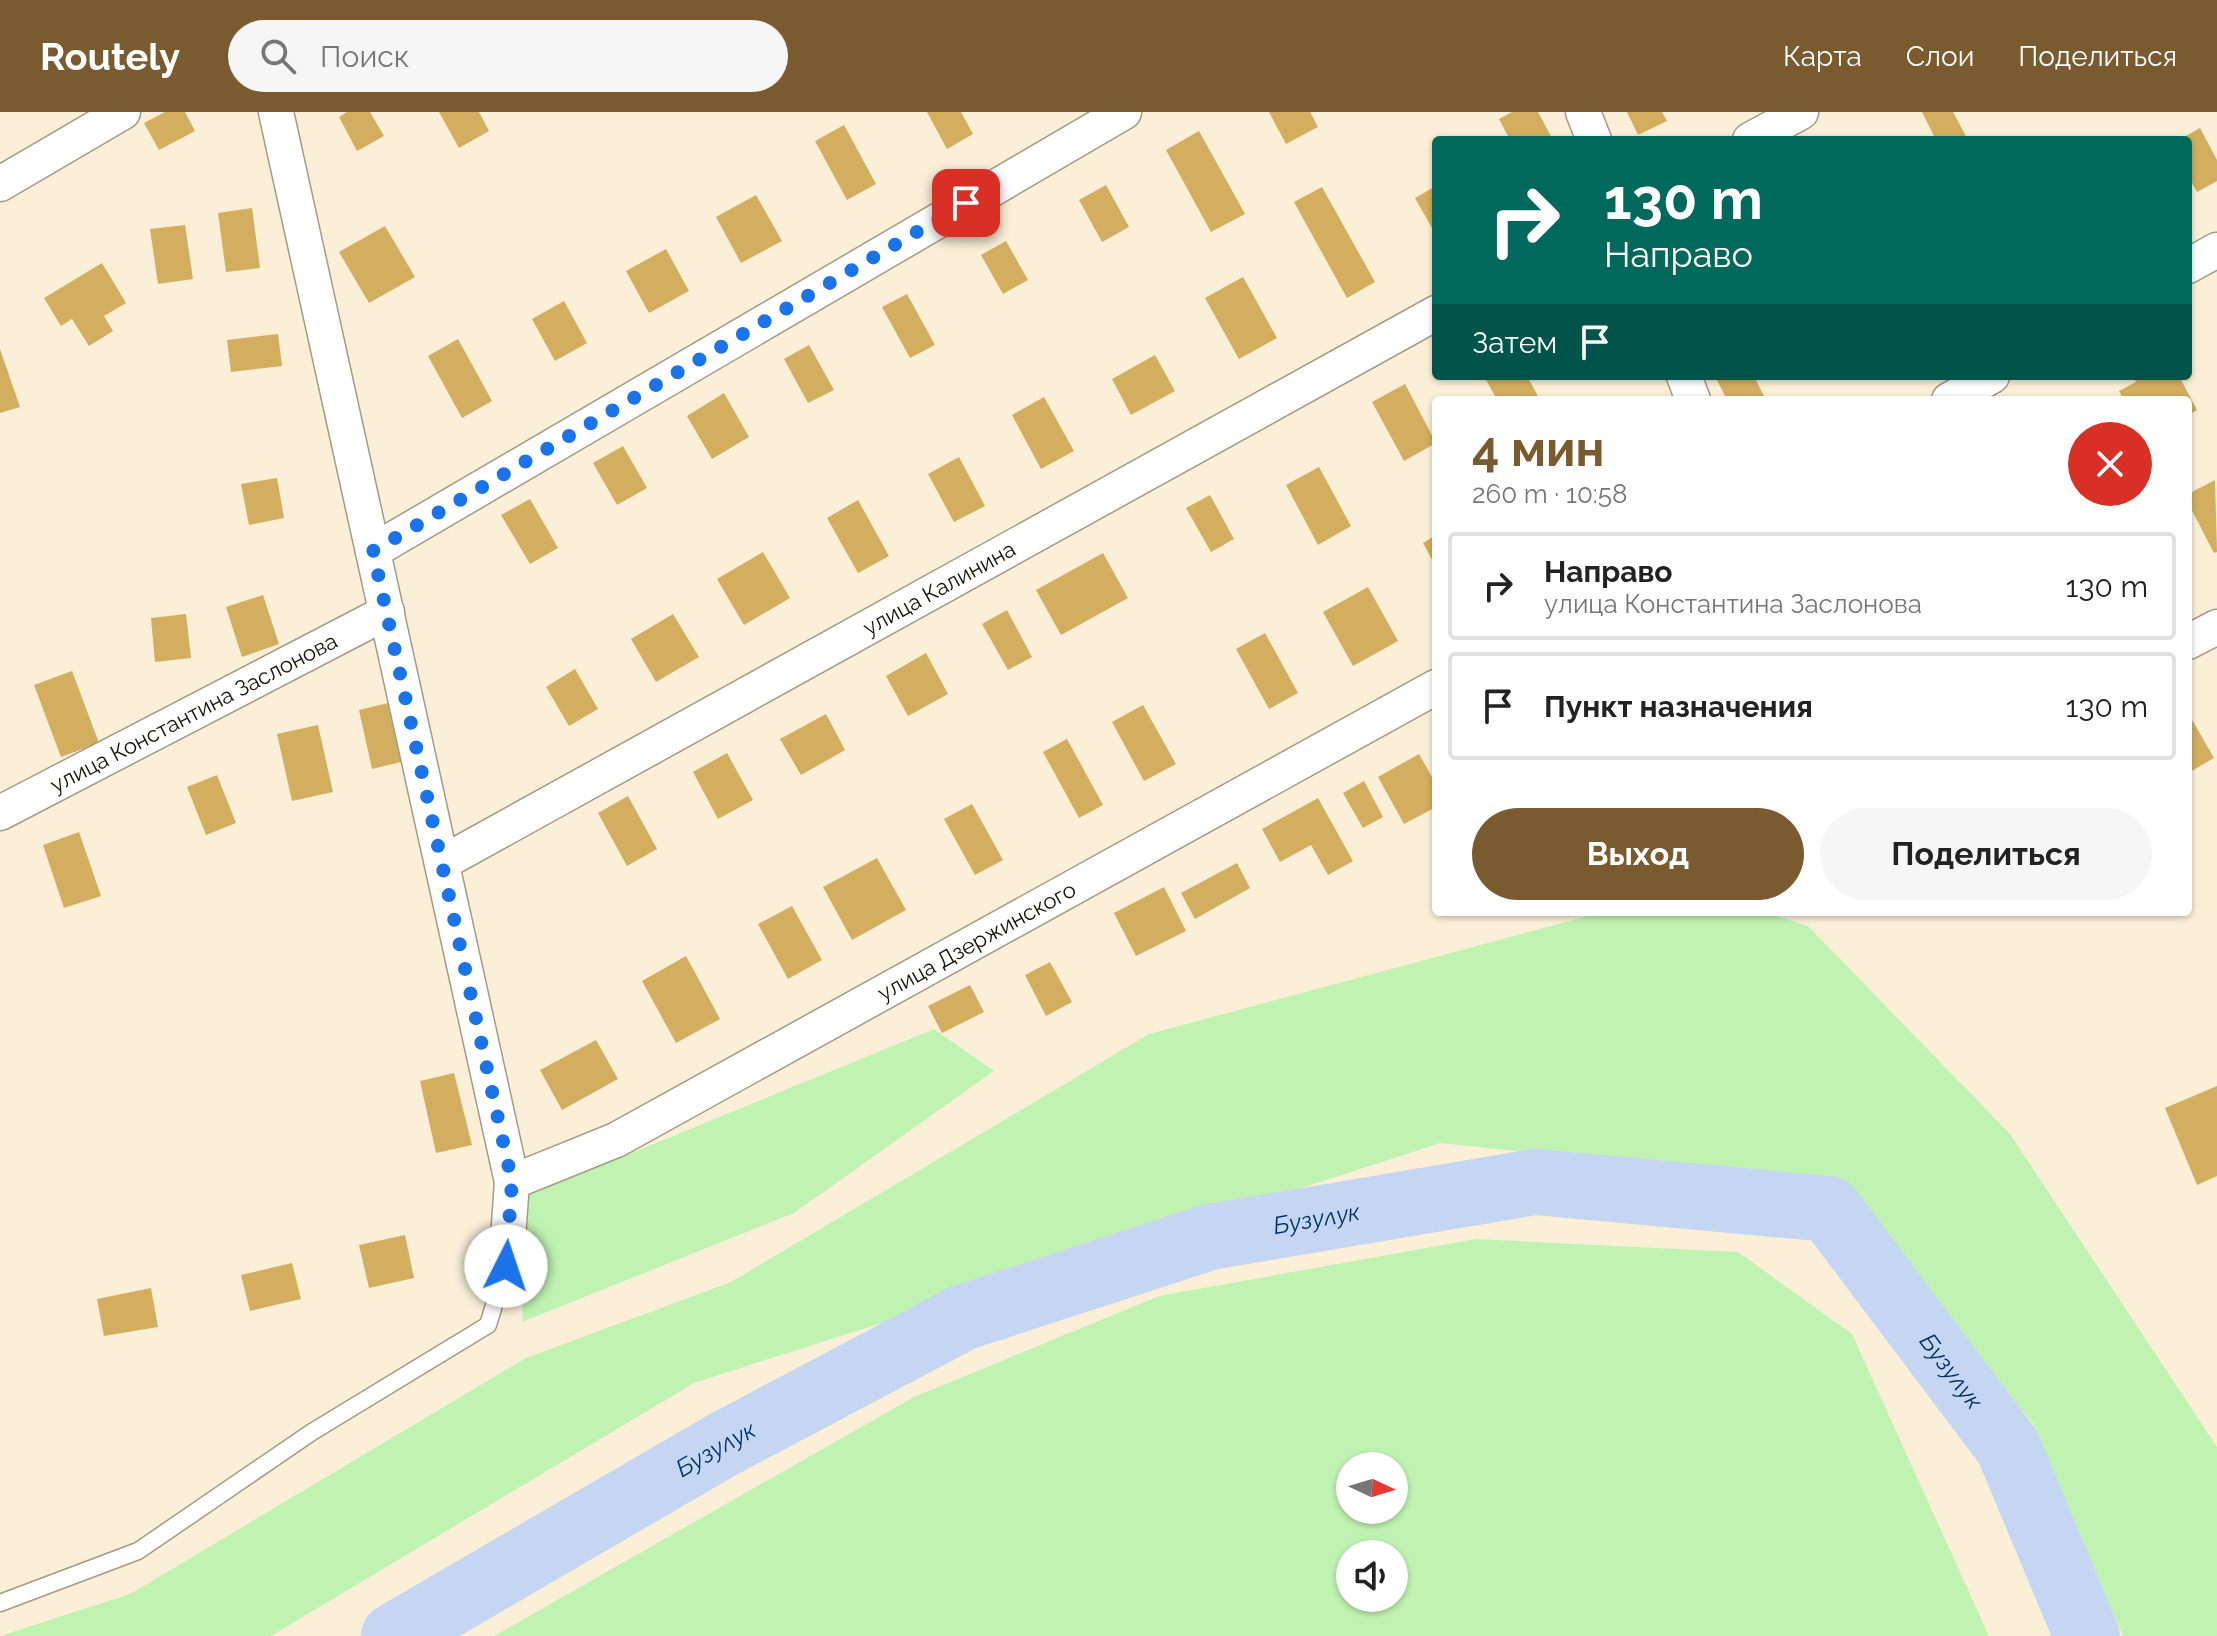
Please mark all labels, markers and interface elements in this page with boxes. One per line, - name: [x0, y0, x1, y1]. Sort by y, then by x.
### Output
- search box: [228, 20, 788, 92]
- text: Routely: [40, 34, 180, 79]
- icon: search: [256, 34, 300, 78]
- text: Поиск: [320, 39, 409, 74]
- text: Карта: [1783, 40, 1862, 73]
- text: Слои: [1906, 40, 1974, 73]
- text: Поделиться: [2018, 40, 2177, 73]
- text: 130 m: [1604, 166, 1763, 232]
- icon: right: [1472, 168, 1576, 272]
- pin: [932, 169, 1000, 237]
- icon: arrive: [944, 181, 988, 225]
- text: Направо: [1604, 233, 1753, 275]
- icon: arrive: [1573, 320, 1617, 364]
- text: Затем: [1472, 325, 1557, 360]
- text: 4 мин: [1472, 421, 1604, 477]
- button: close: [2068, 422, 2152, 506]
- text: 260 m · 10:58: [1472, 479, 1627, 509]
- street label: улица Калинина: [858, 535, 1020, 641]
- text: Направо: [1544, 554, 1673, 589]
- icon: right: [1476, 564, 1520, 608]
- text: 130 m: [2066, 569, 2148, 604]
- text: улица Константина Заслонова: [1544, 589, 1922, 619]
- street label: улица Константина Заслонова: [46, 627, 341, 798]
- icon: arrive: [1476, 684, 1520, 728]
- text: Пункт назначения: [1544, 689, 1813, 724]
- text: 130 m: [2066, 689, 2148, 724]
- button: Выход: [1472, 808, 1804, 900]
- button: Поделиться: [1820, 808, 2152, 900]
- street label: улица Дзержинского: [873, 876, 1080, 1006]
- water label: Бузулук: [1271, 1197, 1362, 1240]
- position arrow: [464, 1224, 548, 1308]
- water label: Бузулук: [1914, 1328, 1989, 1415]
- water label: Бузулук: [670, 1415, 761, 1483]
- north arrow: [1336, 1452, 1408, 1524]
- map controls: [1336, 1452, 1408, 1612]
- button: sound: [1336, 1540, 1408, 1612]

